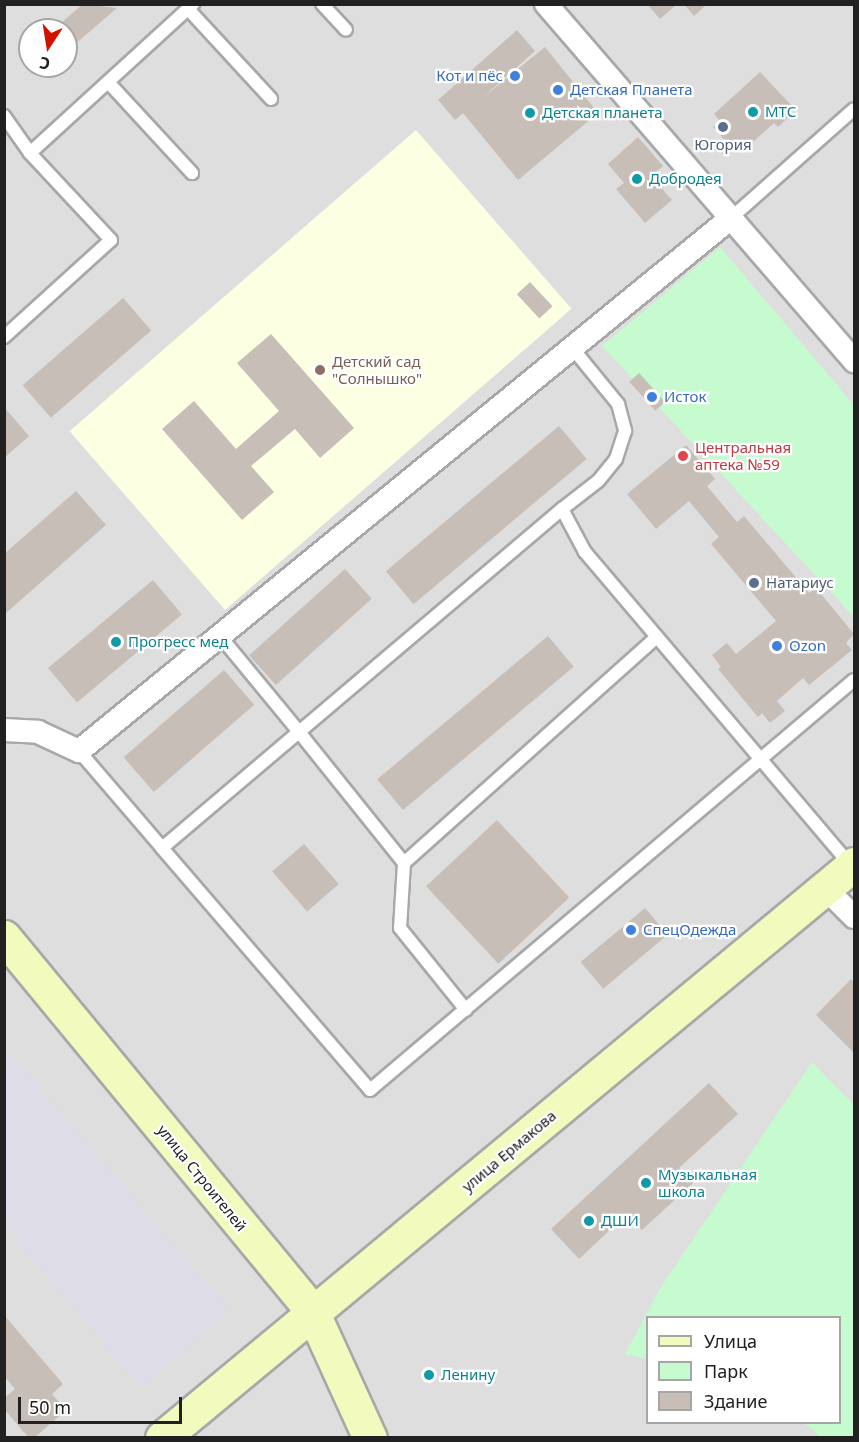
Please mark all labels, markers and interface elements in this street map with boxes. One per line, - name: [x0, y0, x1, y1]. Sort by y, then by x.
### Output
- north arrow: [18, 18, 78, 78]
- text: С: [37, 52, 52, 75]
- place label: Кот и пёс: [436, 67, 503, 85]
- marker: Кот и пёс: [508, 69, 522, 83]
- place label: Детская Планета: [570, 81, 693, 99]
- marker: Детская Планета: [551, 83, 565, 97]
- place label: МТС: [765, 103, 796, 121]
- place label: Детская планета: [542, 104, 663, 122]
- marker: МТС: [746, 105, 760, 119]
- marker: Детская планета: [523, 106, 537, 120]
- marker: Югория: [716, 120, 730, 134]
- place label: Югория: [694, 136, 752, 154]
- place label: Добродея: [649, 170, 722, 188]
- marker: Добродея: [630, 172, 644, 186]
- place label: Детский сад "Солнышко": [332, 352, 422, 387]
- marker: Детский сад "Солнышко": [313, 363, 327, 377]
- place label: Исток: [664, 388, 706, 406]
- marker: Исток: [645, 390, 659, 404]
- place label: Центральная аптека №59: [695, 438, 791, 473]
- marker: Центральная аптека №59: [676, 449, 690, 463]
- place label: Натариус: [766, 574, 834, 592]
- marker: Натариус: [747, 576, 761, 590]
- place label: Прогресс мед: [128, 633, 228, 651]
- marker: Прогресс мед: [109, 635, 123, 649]
- place label: Ozon: [789, 637, 826, 655]
- marker: Ozon: [770, 639, 784, 653]
- place label: СпецОдежда: [643, 921, 736, 939]
- marker: СпецОдежда: [624, 923, 638, 937]
- street label: улица Ермакова: [458, 1106, 560, 1196]
- street label: улица Строителей: [154, 1121, 250, 1235]
- place label: Музыкальная школа: [658, 1165, 757, 1200]
- marker: Музыкальная школа: [639, 1176, 653, 1190]
- place label: ДШИ: [601, 1212, 639, 1230]
- marker: ДШИ: [582, 1214, 596, 1228]
- legend: [646, 1316, 841, 1424]
- text: Улица: [704, 1329, 757, 1353]
- text: Парк: [704, 1359, 748, 1383]
- place label: Ленину: [441, 1366, 495, 1384]
- marker: Ленину: [422, 1368, 436, 1382]
- scale bar: [21, 1385, 184, 1423]
- text: Здание: [704, 1389, 767, 1413]
- text: 50 m: [29, 1395, 71, 1419]

